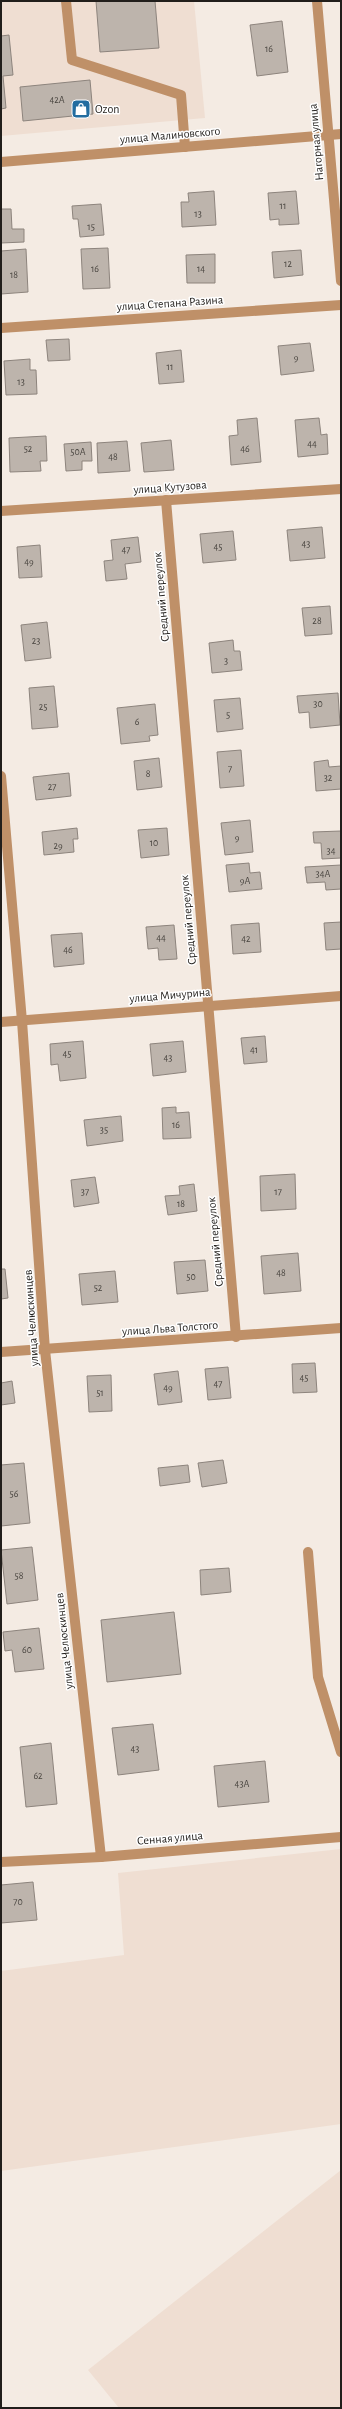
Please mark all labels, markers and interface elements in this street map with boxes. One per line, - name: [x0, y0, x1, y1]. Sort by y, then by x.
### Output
- house number: 16: [265, 44, 273, 54]
- house number: 42А: [49, 95, 65, 105]
- shop icon: Ozon: [70, 98, 92, 120]
- street label: Нагорная улица: [307, 102, 326, 181]
- place label: Ozon: [95, 103, 119, 115]
- street label: улица Малиновского: [118, 125, 221, 146]
- house number: 11: [280, 201, 286, 211]
- house number: 13: [194, 209, 202, 219]
- house number: 15: [87, 222, 95, 232]
- house number: 12: [284, 259, 292, 269]
- house number: 16: [91, 264, 99, 274]
- house number: 14: [197, 264, 205, 274]
- house number: 18: [10, 270, 18, 280]
- street label: улица Степана Разина: [115, 293, 224, 314]
- house number: 9: [294, 353, 299, 363]
- house number: 11: [167, 362, 173, 372]
- house number: 13: [17, 377, 25, 387]
- house number: 44: [307, 439, 317, 449]
- house number: 52: [24, 444, 33, 454]
- house number: 46: [240, 444, 250, 454]
- house number: 50А: [70, 447, 86, 457]
- house number: 48: [108, 452, 118, 462]
- street label: улица Кутузова: [132, 478, 208, 497]
- house number: 43: [302, 539, 310, 549]
- house number: 45: [214, 542, 223, 552]
- house number: 47: [122, 545, 130, 555]
- street label: Средний переулок: [151, 551, 172, 642]
- house number: 49: [24, 557, 34, 567]
- house number: 28: [312, 616, 322, 626]
- house number: 23: [32, 636, 40, 646]
- house number: 3: [224, 656, 228, 666]
- house number: 30: [313, 699, 323, 709]
- house number: 25: [39, 702, 47, 712]
- house number: 5: [226, 710, 230, 720]
- house number: 6: [135, 717, 140, 727]
- house number: 7: [228, 764, 232, 774]
- house number: 8: [146, 769, 151, 779]
- house number: 32: [324, 773, 333, 783]
- house number: 27: [48, 782, 56, 792]
- house number: 9: [235, 833, 240, 843]
- house number: 10: [150, 838, 158, 848]
- house number: 29: [53, 841, 63, 851]
- house number: 34: [327, 846, 336, 856]
- house number: 34А: [316, 869, 331, 879]
- street label: Средний переулок: [178, 874, 199, 965]
- house number: 9А: [240, 876, 250, 886]
- house number: 44: [156, 933, 166, 943]
- house number: 42: [241, 934, 251, 944]
- house number: 46: [63, 945, 73, 955]
- street label: улица Мичурина: [128, 985, 212, 1006]
- house number: 41: [250, 1045, 258, 1055]
- house number: 45: [63, 1049, 72, 1059]
- house number: 43: [164, 1053, 172, 1063]
- house number: 16: [172, 1120, 180, 1130]
- house number: 35: [100, 1125, 108, 1135]
- house number: 37: [81, 1187, 89, 1197]
- house number: 17: [274, 1187, 282, 1197]
- street label: Средний переулок: [205, 1196, 226, 1287]
- house number: 18: [177, 1199, 185, 1209]
- house number: 48: [276, 1268, 286, 1278]
- street label: улица Челюскинцев: [22, 1269, 41, 1368]
- house number: 50: [186, 1272, 196, 1282]
- house number: 52: [94, 1283, 103, 1293]
- street label: улица Льва Толстого: [121, 1319, 219, 1338]
- house number: 45: [300, 1373, 309, 1383]
- house number: 47: [214, 1379, 222, 1389]
- house number: 49: [163, 1383, 173, 1393]
- house number: 51: [96, 1388, 104, 1398]
- house number: 56: [10, 1489, 19, 1499]
- house number: 58: [15, 1571, 24, 1581]
- street label: улица Челюскинцев: [53, 1592, 76, 1691]
- house number: 60: [22, 1645, 32, 1655]
- house number: 43: [131, 1744, 139, 1754]
- house number: 62: [33, 1771, 43, 1781]
- house number: 43А: [235, 1779, 250, 1789]
- street label: Сенная улица: [136, 1829, 204, 1848]
- house number: 70: [13, 1897, 23, 1907]

